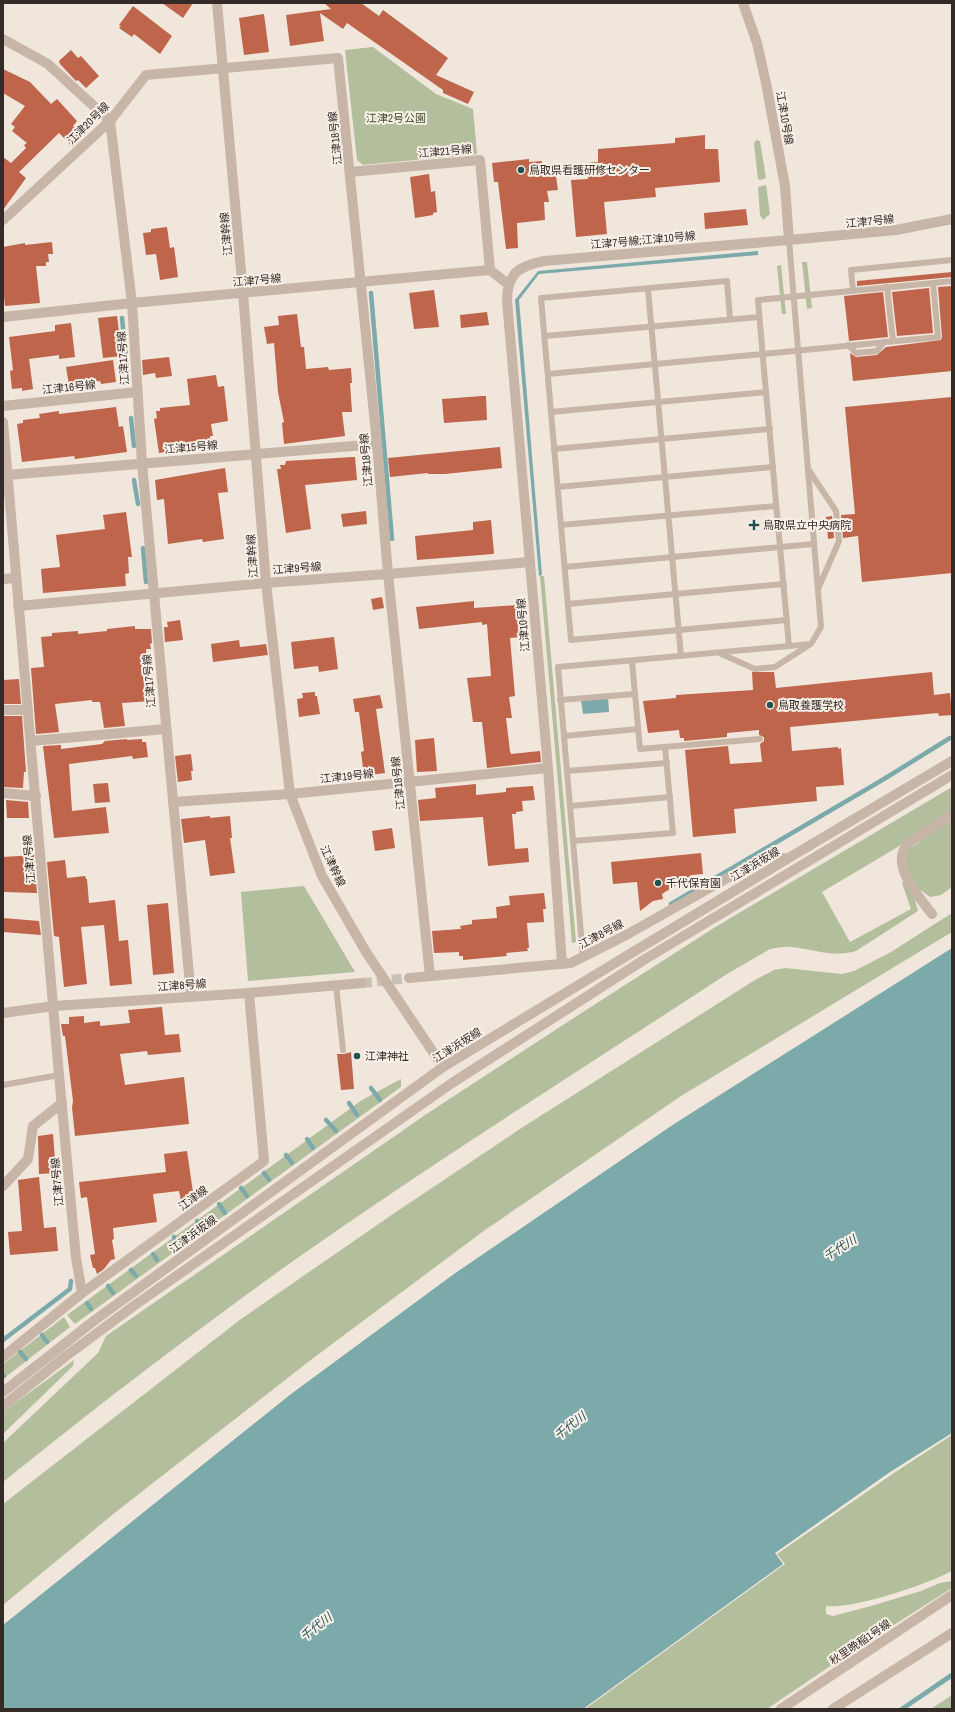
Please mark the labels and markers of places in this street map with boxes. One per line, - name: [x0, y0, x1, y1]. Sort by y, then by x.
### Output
- place label: 鳥取県看護研修センター: [529, 163, 650, 177]
- marker: 鳥取県看護研修センター: [516, 165, 526, 175]
- place label: 鳥取県立中央病院: [763, 518, 851, 532]
- marker: 鳥取県立中央病院: [748, 519, 760, 531]
- place label: 鳥取養護学校: [778, 698, 844, 712]
- marker: 鳥取養護学校: [765, 700, 775, 710]
- place label: 千代保育園: [666, 876, 721, 890]
- marker: 千代保育園: [653, 878, 663, 888]
- place label: 江津神社: [365, 1049, 409, 1063]
- marker: 江津神社: [352, 1051, 362, 1061]

